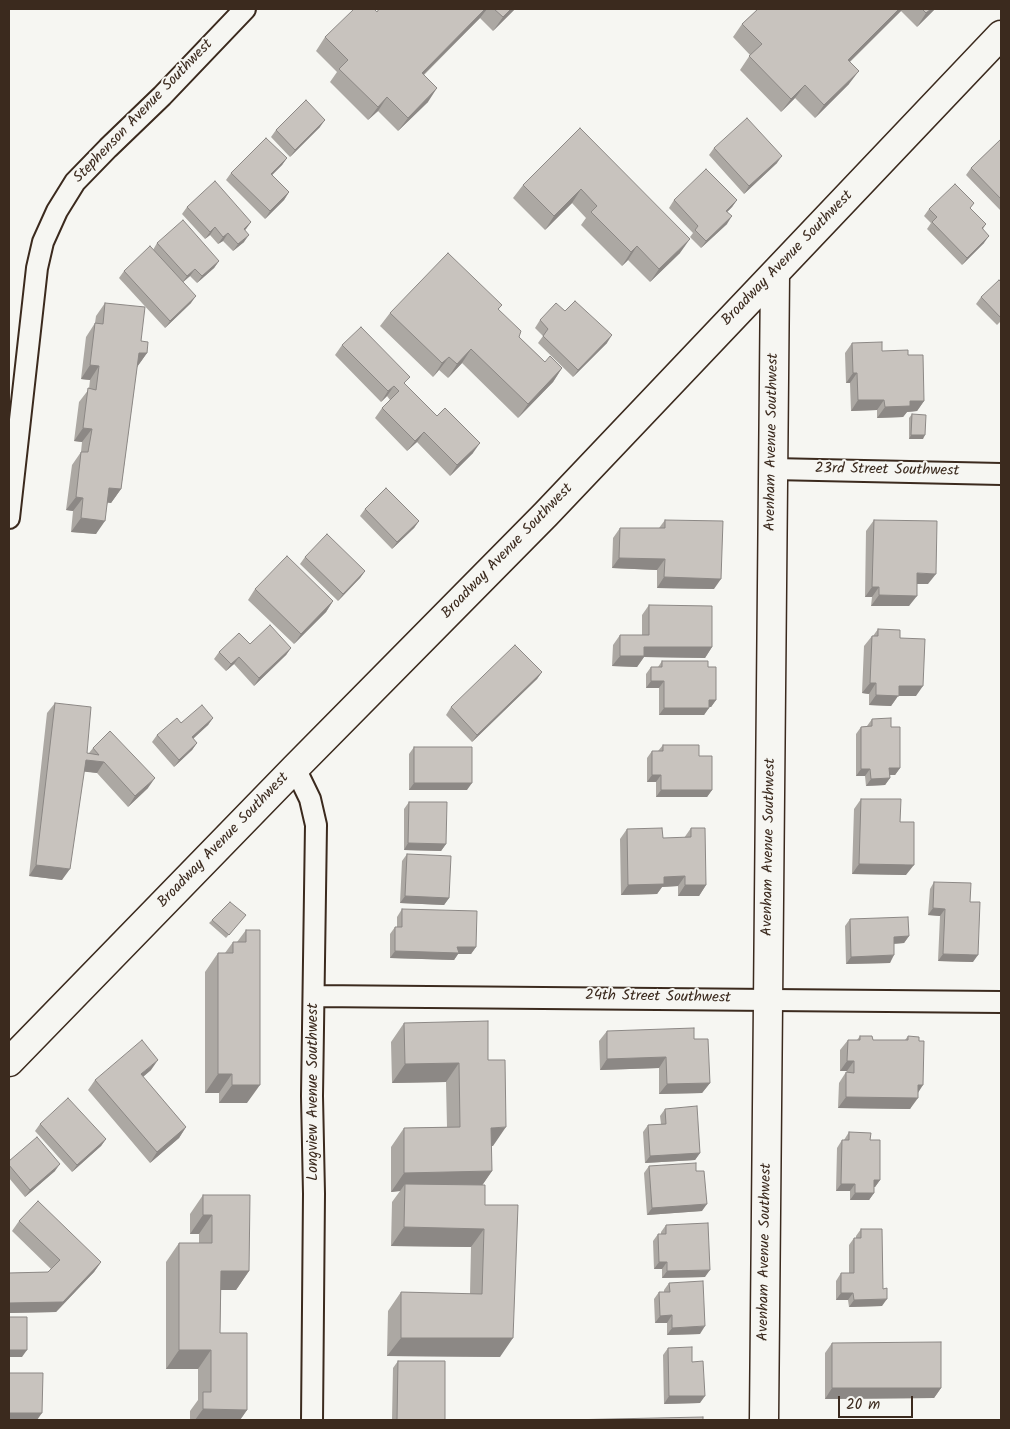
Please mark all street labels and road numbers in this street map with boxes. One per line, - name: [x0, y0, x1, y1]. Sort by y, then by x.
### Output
- street label: Stephenson Avenue Southwest: [71, 36, 217, 188]
- street label: Broadway Avenue Southwest: [719, 188, 857, 330]
- street label: Avenham Avenue Southwest: [762, 353, 784, 531]
- street label: 23rd Street Southwest: [815, 461, 959, 481]
- street label: Broadway Avenue Southwest: [439, 481, 577, 623]
- street label: Avenham Avenue Southwest: [759, 758, 781, 936]
- street label: Broadway Avenue Southwest: [155, 770, 293, 912]
- street label: 24th Street Southwest: [585, 988, 731, 1008]
- street label: Longview Avenue Southwest: [305, 1003, 323, 1181]
- street label: Avenham Avenue Southwest: [755, 1163, 777, 1341]

